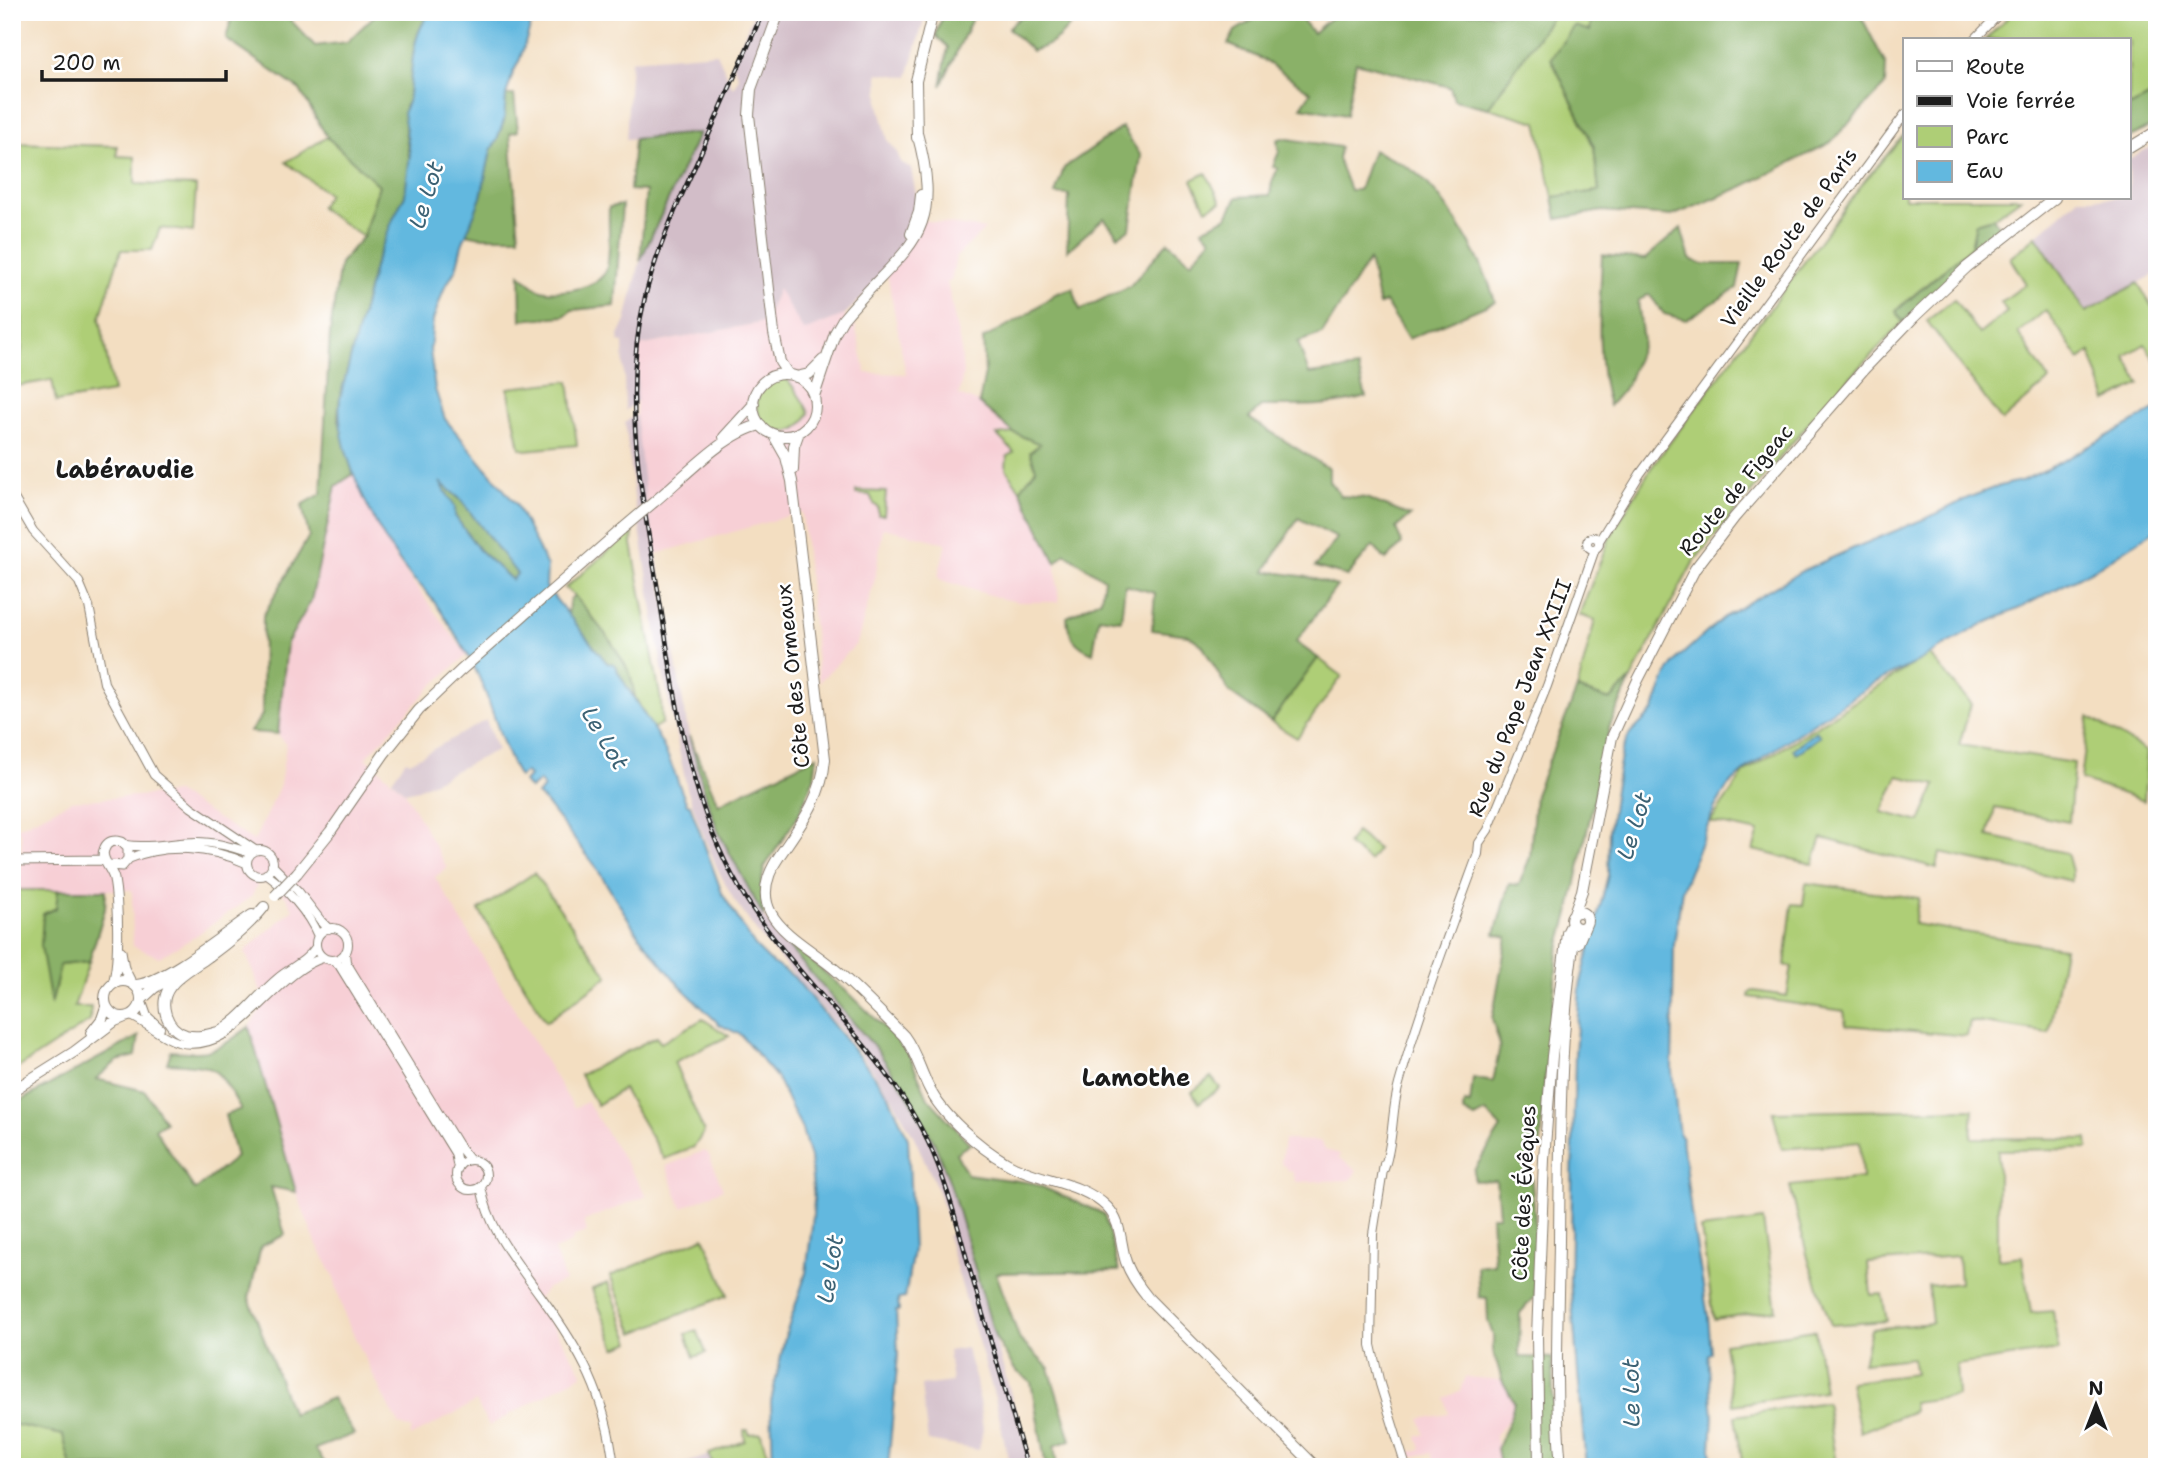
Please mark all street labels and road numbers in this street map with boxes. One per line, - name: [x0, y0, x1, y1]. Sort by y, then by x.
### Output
- street label: Vieille Route de Paris: [1714, 142, 1864, 334]
- street label: Route de Figeac: [1673, 418, 1799, 562]
- street label: Rue du Pape Jean XXIII: [1462, 575, 1578, 821]
- street label: Côte des Ormeaux: [769, 583, 817, 769]
- street label: Côte des Évêques: [1504, 1104, 1543, 1282]

